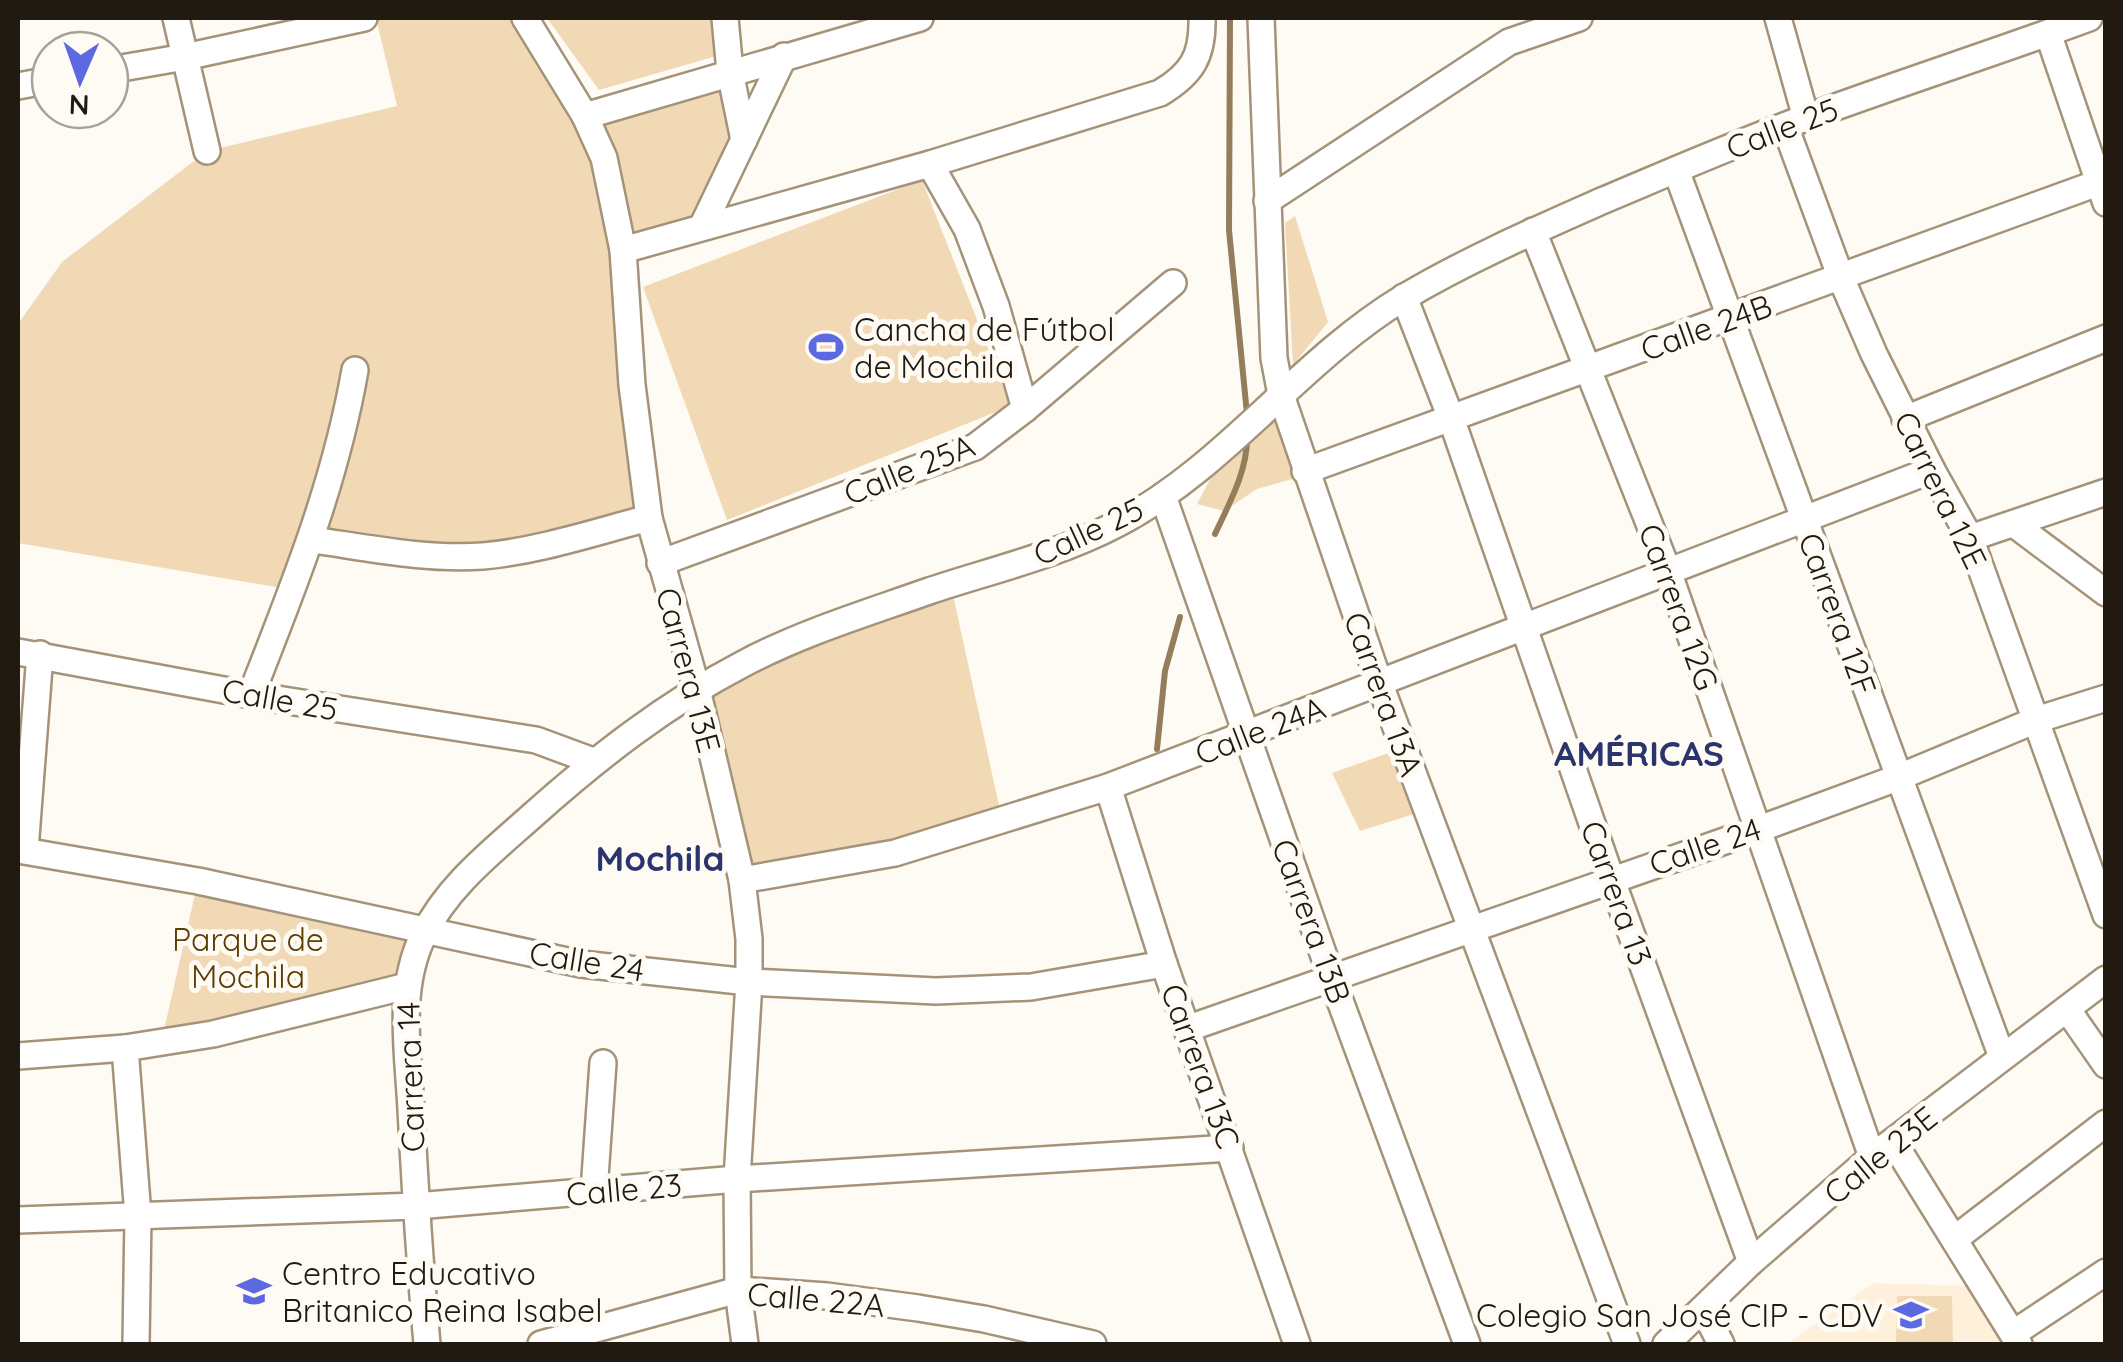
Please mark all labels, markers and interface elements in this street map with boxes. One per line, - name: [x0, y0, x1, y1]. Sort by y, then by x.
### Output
- north arrow: [30, 30, 130, 130]
- text: N: [68, 88, 90, 123]
- street label: Calle 25: [1720, 88, 1844, 168]
- street label: Calle 24B: [1635, 285, 1777, 369]
- place label: Cancha de Fútbol de Mochila: [854, 309, 1115, 386]
- sports icon: Cancha de Fútbol de Mochila: [807, 328, 845, 366]
- street label: Carrera 12E: [1886, 405, 1996, 575]
- street label: Calle 25A: [838, 425, 980, 513]
- street label: Calle 25: [1027, 488, 1149, 574]
- street label: Carrera 12G: [1630, 518, 1728, 696]
- street label: Carrera 12F: [1790, 527, 1886, 701]
- street label: Carrera 13E: [648, 583, 730, 757]
- street label: Carrera 13A: [1336, 606, 1432, 782]
- street label: Calle 25: [219, 669, 341, 729]
- street label: Calle 24A: [1189, 687, 1331, 773]
- district label: AMÉRICAS: [1554, 731, 1724, 775]
- street label: Calle 24: [1644, 808, 1766, 884]
- street label: Carrera 13: [1572, 815, 1662, 971]
- street label: Carrera 13B: [1264, 833, 1360, 1009]
- district label: Mochila: [596, 836, 724, 880]
- park label: Parque de Mochila: [172, 919, 324, 996]
- street label: Calle 24: [527, 932, 647, 990]
- street label: Carrera 13C: [1153, 978, 1249, 1154]
- street label: Carrera 14: [387, 1001, 433, 1153]
- street label: Calle 23E: [1815, 1097, 1945, 1213]
- street label: Calle 23: [564, 1164, 684, 1214]
- place label: Centro Educativo Britanico Reina Isabel: [282, 1253, 603, 1330]
- school or university icon: Centro Educativo Britanico Reina Isabel: [235, 1272, 273, 1310]
- street label: Calle 22A: [746, 1273, 886, 1325]
- place label: Colegio San José CIP - CDV: [1476, 1295, 1883, 1335]
- school or university icon: Colegio San José CIP - CDV: [1892, 1296, 1930, 1334]

